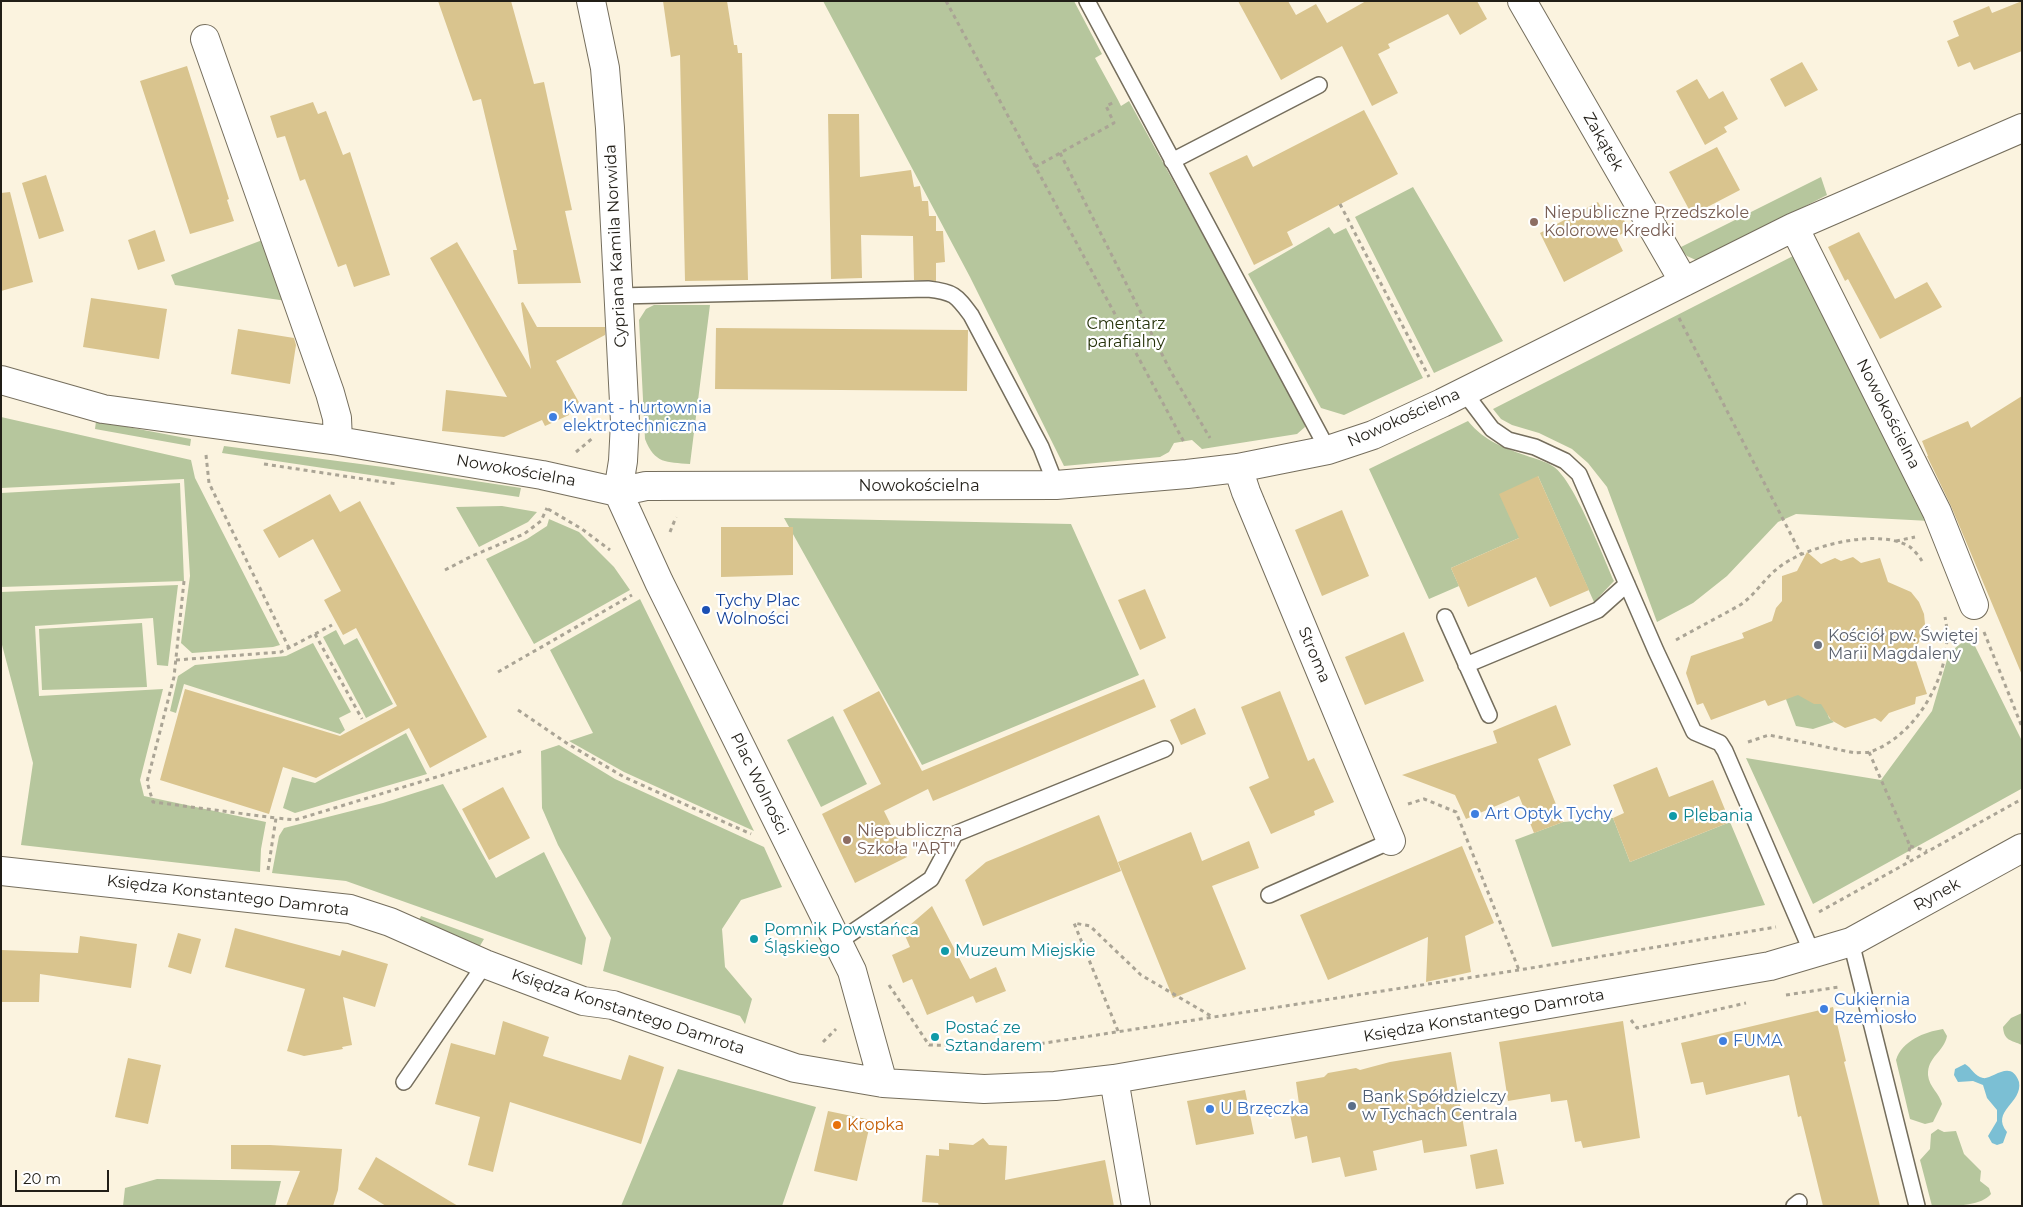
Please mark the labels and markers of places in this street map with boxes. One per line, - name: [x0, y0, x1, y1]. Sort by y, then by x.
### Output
- place label: Niepubliczne Przedszkole Kolorowe Kredki: [1544, 203, 1749, 241]
- marker: Niepubliczne Przedszkole Kolorowe Kredki: [1528, 216, 1540, 228]
- place label: Kwant - hurtownia elektrotechniczna: [563, 398, 712, 436]
- marker: Kwant - hurtownia elektrotechniczna: [547, 411, 559, 423]
- place label: Tychy Plac Wolności: [716, 591, 800, 629]
- marker: Tychy Plac Wolności: [700, 604, 712, 616]
- place label: Kościół pw. Świętej Marii Magdaleny: [1828, 626, 1978, 664]
- marker: Kościół pw. Świętej Marii Magdaleny: [1812, 639, 1824, 651]
- place label: Art Optyk Tychy: [1485, 804, 1612, 824]
- place label: Plebania: [1683, 806, 1753, 826]
- marker: Art Optyk Tychy: [1469, 808, 1481, 820]
- marker: Plebania: [1667, 810, 1679, 822]
- place label: Niepubliczna Szkoła "ART": [857, 821, 962, 859]
- marker: Niepubliczna Szkoła "ART": [841, 834, 853, 846]
- place label: Pomnik Powstańca Śląskiego: [764, 920, 919, 958]
- marker: Pomnik Powstańca Śląskiego: [748, 933, 760, 945]
- place label: Muzeum Miejskie: [955, 941, 1096, 961]
- marker: Muzeum Miejskie: [939, 945, 951, 957]
- place label: Cukiernia Rzemiosło: [1834, 990, 1917, 1028]
- marker: Cukiernia Rzemiosło: [1818, 1003, 1830, 1015]
- place label: Postać ze Sztandarem: [945, 1018, 1043, 1056]
- marker: Postać ze Sztandarem: [929, 1031, 941, 1043]
- place label: FUMA: [1733, 1031, 1783, 1051]
- marker: FUMA: [1717, 1035, 1729, 1047]
- place label: Bank Spółdzielczy w Tychach Centrala: [1362, 1087, 1518, 1125]
- place label: U Brzęczka: [1220, 1099, 1309, 1119]
- marker: Bank Spółdzielczy w Tychach Centrala: [1346, 1100, 1358, 1112]
- marker: U Brzęczka: [1204, 1103, 1216, 1115]
- place label: Kropka: [847, 1115, 904, 1135]
- marker: Kropka: [831, 1119, 843, 1131]

